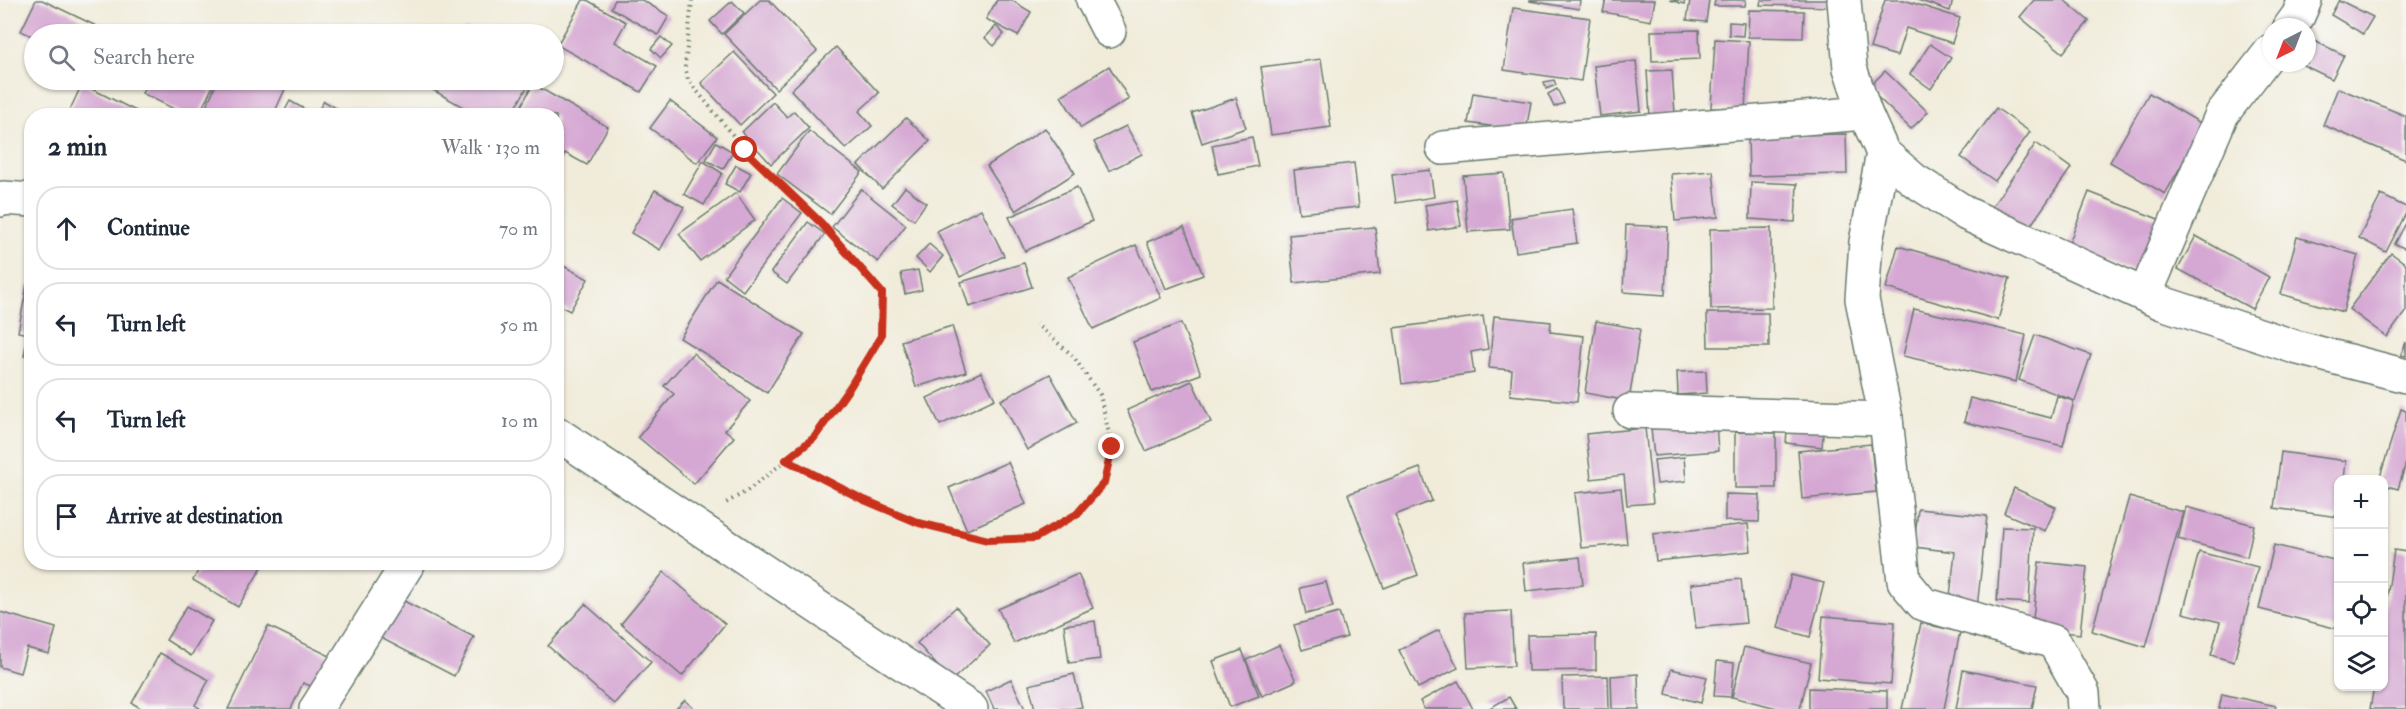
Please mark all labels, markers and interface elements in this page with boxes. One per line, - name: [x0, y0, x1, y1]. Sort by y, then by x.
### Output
- north arrow: [2262, 18, 2316, 72]
- search box: [24, 24, 564, 90]
- icon: search: [45, 41, 78, 74]
- text: Search here: [93, 43, 195, 71]
- text: 2 min: [48, 131, 107, 163]
- text: Walk · 130 m: [441, 135, 540, 160]
- route start: [731, 136, 757, 162]
- icon: ahead: [50, 212, 83, 245]
- text: Continue: [107, 214, 190, 242]
- text: 70 m: [499, 216, 538, 241]
- icon: left: [50, 308, 83, 341]
- text: Turn left: [107, 310, 186, 338]
- text: 50 m: [499, 312, 538, 337]
- icon: left: [50, 404, 83, 437]
- text: Turn left: [107, 406, 186, 434]
- text: 10 m: [501, 408, 538, 433]
- route end: [1098, 433, 1124, 459]
- map controls: [2334, 475, 2388, 691]
- button: +: [2334, 475, 2388, 529]
- icon: arrive: [50, 500, 83, 533]
- text: Arrive at destination: [107, 502, 283, 530]
- button: −: [2334, 529, 2388, 583]
- button: locate: [2334, 583, 2388, 637]
- button: layers: [2334, 637, 2388, 691]

